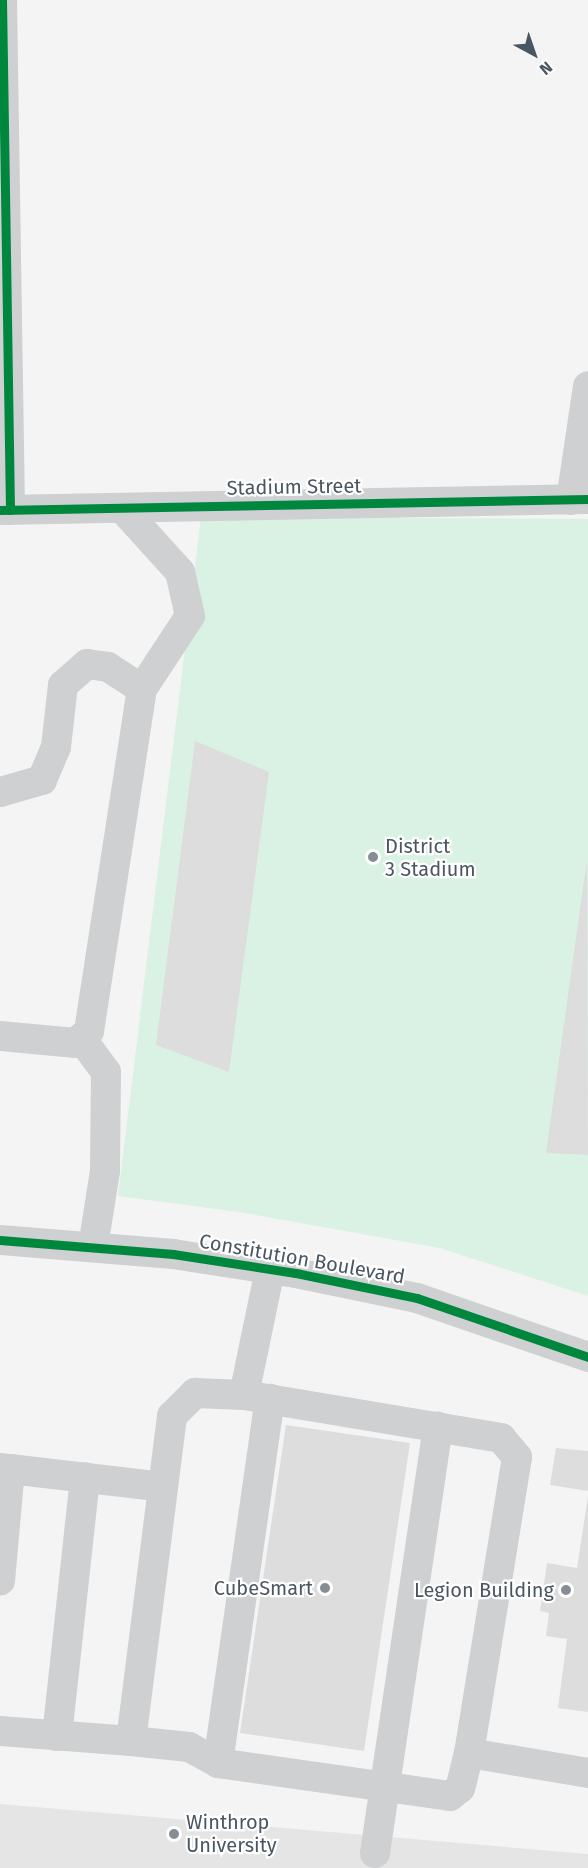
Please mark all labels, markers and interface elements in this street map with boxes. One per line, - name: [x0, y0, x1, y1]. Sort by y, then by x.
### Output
- north arrow: [504, 24, 564, 84]
- text: N: [536, 57, 556, 79]
- street label: Stadium Street: [226, 474, 362, 500]
- place label: District 3 Stadium: [385, 834, 476, 881]
- marker: District 3 Stadium: [366, 850, 380, 864]
- street label: Constitution Boulevard: [197, 1229, 407, 1289]
- place label: CubeSmart: [214, 1576, 313, 1600]
- place label: Legion Building: [414, 1578, 554, 1602]
- marker: CubeSmart: [318, 1581, 332, 1595]
- marker: Legion Building: [559, 1583, 573, 1597]
- place label: Winthrop University: [186, 1810, 277, 1857]
- marker: Winthrop University: [167, 1827, 181, 1841]

